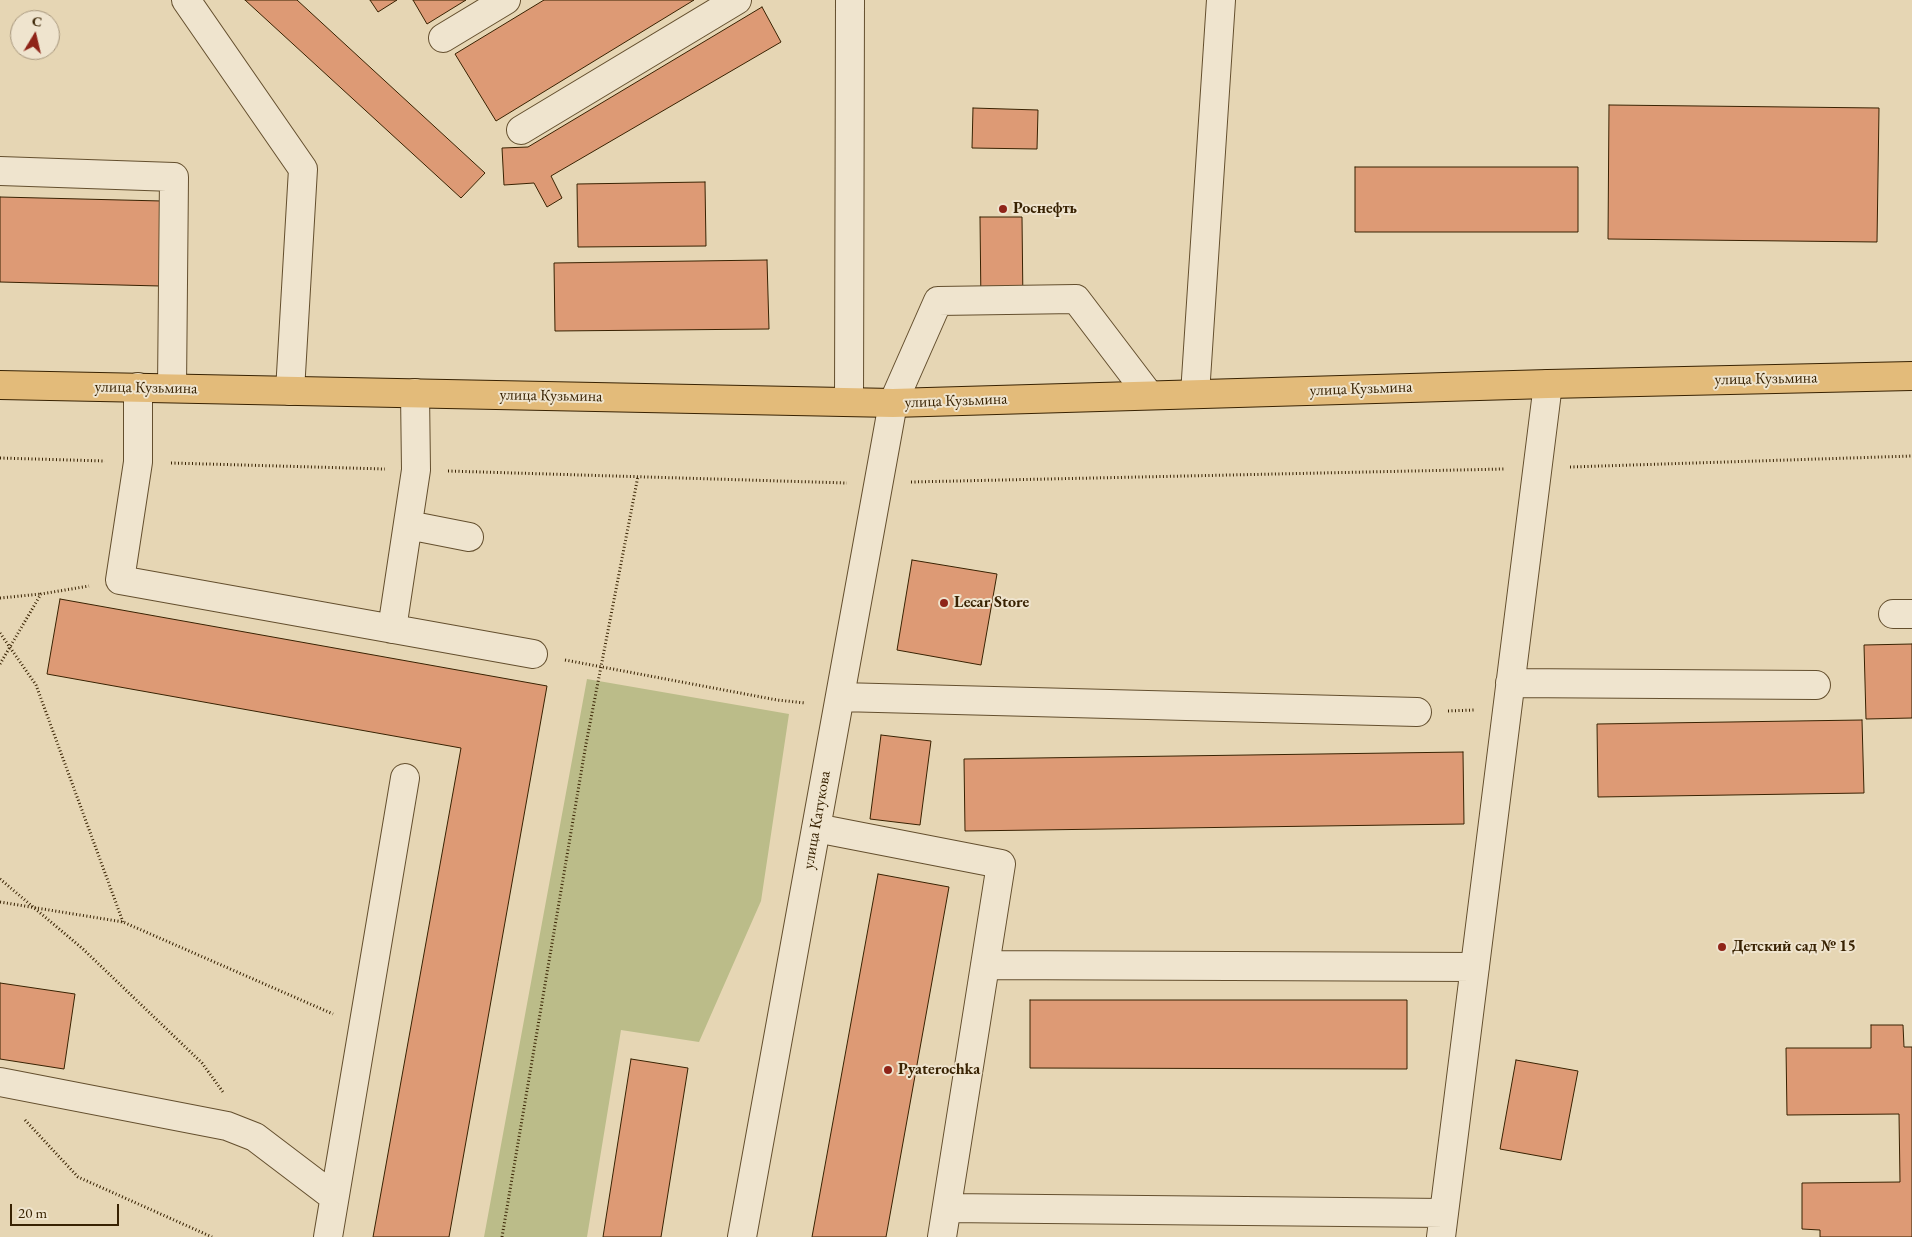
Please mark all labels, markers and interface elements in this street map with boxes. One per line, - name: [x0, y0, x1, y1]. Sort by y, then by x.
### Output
- north arrow: [10, 10, 60, 60]
- text: С: [31, 12, 44, 31]
- place label: Роснефть: [1013, 199, 1077, 219]
- marker: Роснефть: [997, 203, 1009, 215]
- street label: улица Кузьмина: [1714, 369, 1818, 389]
- street label: улица Кузьмина: [94, 378, 198, 398]
- street label: улица Кузьмина: [1309, 378, 1413, 400]
- street label: улица Кузьмина: [499, 386, 603, 406]
- street label: улица Кузьмина: [904, 390, 1008, 412]
- place label: Lecar Store: [954, 593, 1029, 613]
- marker: Lecar Store: [938, 597, 950, 609]
- street label: улица Катукова: [799, 769, 835, 871]
- place label: Детский сад № 15: [1732, 937, 1856, 957]
- marker: Детский сад № 15: [1716, 941, 1728, 953]
- place label: Pyaterochka: [898, 1060, 980, 1080]
- marker: Pyaterochka: [882, 1064, 894, 1076]
- scale bar: [12, 1194, 121, 1226]
- text: 20 m: [18, 1203, 47, 1222]

